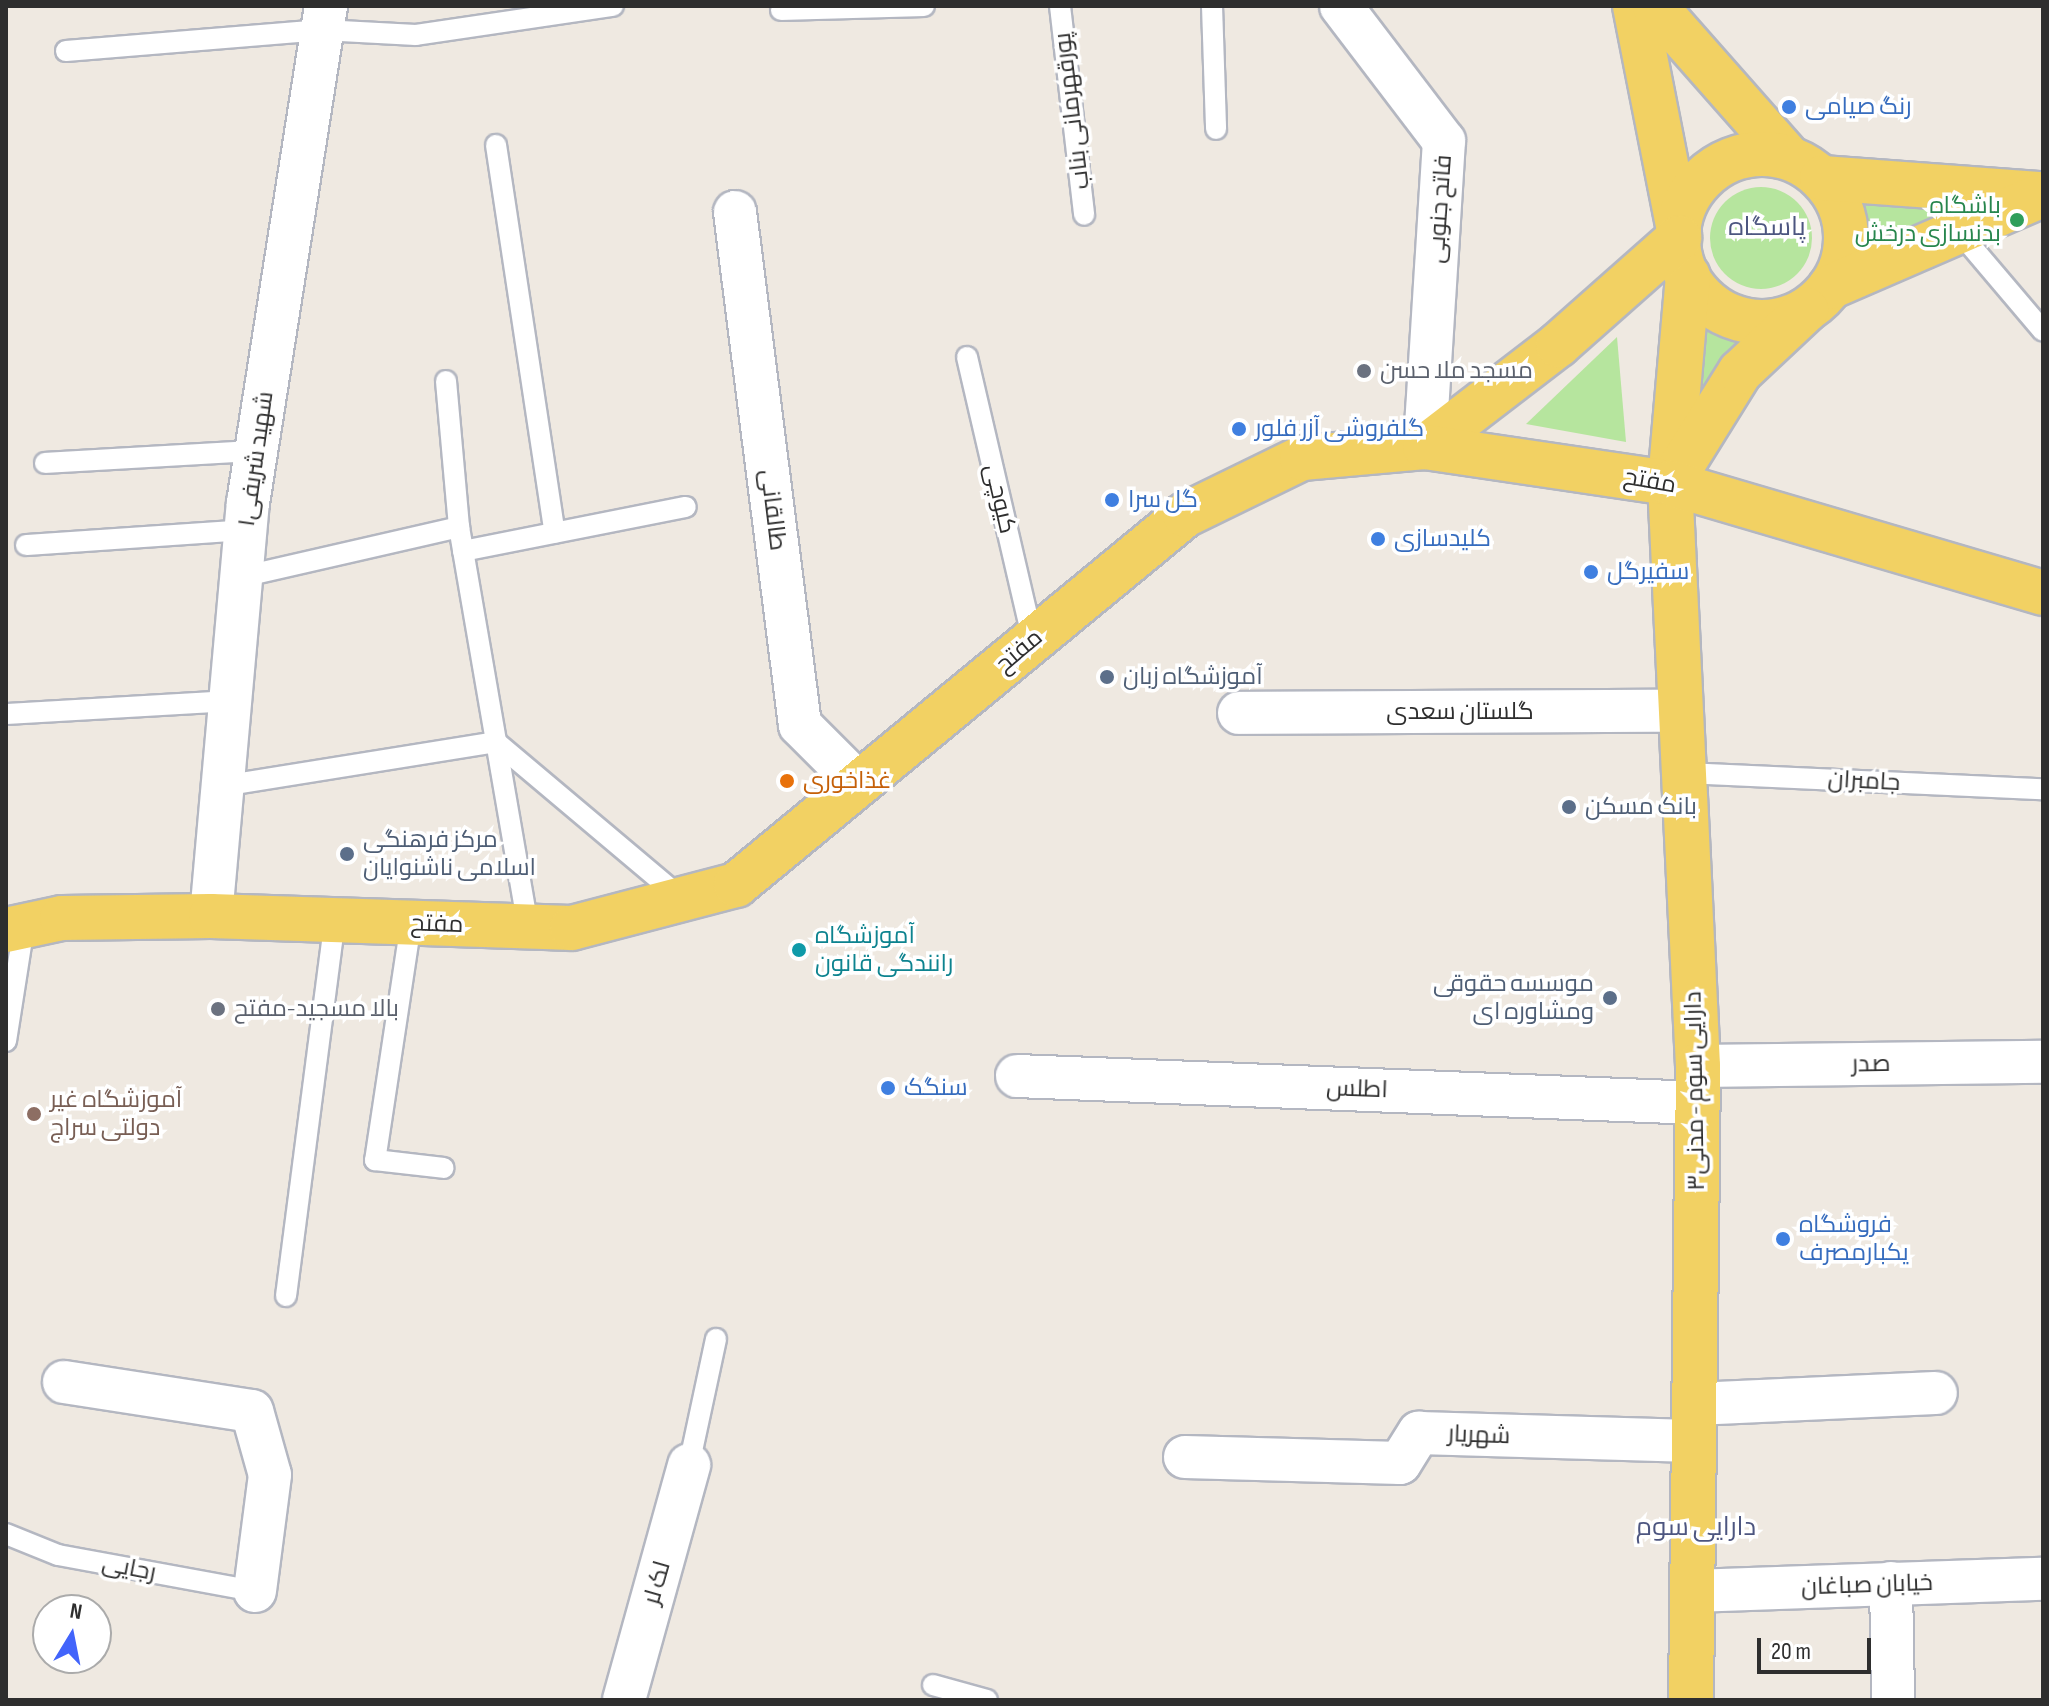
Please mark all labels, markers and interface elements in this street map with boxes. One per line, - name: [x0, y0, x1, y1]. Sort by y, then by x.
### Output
- street label: پورقهرمانی بناب: [1048, 31, 1096, 191]
- place label: رنگ صیامی: [1805, 93, 1912, 121]
- marker: رنگ صیامی: [1780, 98, 1798, 116]
- street label: فاتح جنوبی: [1422, 154, 1458, 264]
- place label: باشگاه بدنسازی درخش: [1855, 192, 2001, 248]
- marker: باشگاه بدنسازی درخش: [2008, 211, 2026, 229]
- district label: پاسگاه: [1728, 212, 1806, 244]
- place label: مسجد ملا حسن: [1380, 357, 1533, 385]
- marker: مسجد ملا حسن: [1355, 362, 1373, 380]
- street label: شهید شریفی۱: [232, 389, 280, 529]
- place label: گلفروشی آزر فلور: [1255, 415, 1424, 443]
- marker: گلفروشی آزر فلور: [1230, 420, 1248, 438]
- street label: کیوچی: [978, 461, 1022, 537]
- street label: مفتح: [1621, 462, 1679, 500]
- street label: طالقانی: [754, 468, 792, 552]
- place label: گل سرا: [1128, 486, 1198, 514]
- marker: گل سرا: [1103, 491, 1121, 509]
- place label: کلیدسازی: [1394, 525, 1491, 553]
- marker: کلیدسازی: [1369, 530, 1387, 548]
- place label: سفیرگل: [1607, 558, 1689, 586]
- marker: سفیرگل: [1582, 563, 1600, 581]
- street label: مفتح: [989, 623, 1049, 679]
- place label: آموزشگاه زبان: [1123, 663, 1263, 691]
- marker: آموزشگاه زبان: [1098, 668, 1116, 686]
- street label: گلستان سعدی: [1386, 698, 1534, 726]
- street label: جامبران: [1827, 765, 1901, 797]
- place label: غذاخوری: [803, 767, 892, 795]
- marker: غذاخوری: [778, 772, 796, 790]
- place label: بانک مسکن: [1585, 793, 1697, 821]
- marker: بانک مسکن: [1560, 798, 1578, 816]
- place label: مرکز فرهنگی اسلامی ناشنوایان: [363, 826, 536, 882]
- marker: مرکز فرهنگی اسلامی ناشنوایان: [338, 845, 356, 863]
- street label: مفتح: [410, 909, 464, 939]
- place label: آموزشگاه رانندگی قانون: [815, 922, 953, 978]
- marker: آموزشگاه رانندگی قانون: [790, 941, 808, 959]
- place label: موسسه حقوقی ومشاوره ای: [1433, 970, 1594, 1026]
- marker: موسسه حقوقی ومشاوره ای: [1601, 989, 1619, 1007]
- street label: دارایی سوم - مدنی۳: [1679, 991, 1711, 1191]
- place label: بالا مسجید-مفتح: [234, 995, 399, 1023]
- marker: بالا مسجید-مفتح: [209, 1000, 227, 1018]
- street label: صدر: [1851, 1049, 1891, 1079]
- place label: سنگک: [904, 1074, 968, 1102]
- street label: اطلس: [1326, 1074, 1388, 1104]
- marker: سنگک: [879, 1079, 897, 1097]
- place label: آموزشگاه غیر دولتی سراج: [50, 1086, 182, 1142]
- marker: آموزشگاه غیر دولتی سراج: [25, 1105, 43, 1123]
- place label: فروشگاه یکبارمصرف: [1799, 1211, 1909, 1267]
- marker: فروشگاه یکبارمصرف: [1774, 1230, 1792, 1248]
- street label: شهریار: [1447, 1420, 1511, 1450]
- district label: دارایی سوم: [1636, 1512, 1756, 1544]
- street label: رجایی: [100, 1549, 158, 1587]
- street label: لک لر: [637, 1558, 677, 1608]
- street label: خیابان صباغان: [1801, 1568, 1933, 1602]
- north arrow: [32, 1594, 112, 1674]
- text: N: [68, 1598, 84, 1626]
- scale bar: [1761, 1622, 1875, 1672]
- text: 20 m: [1771, 1637, 1811, 1666]

